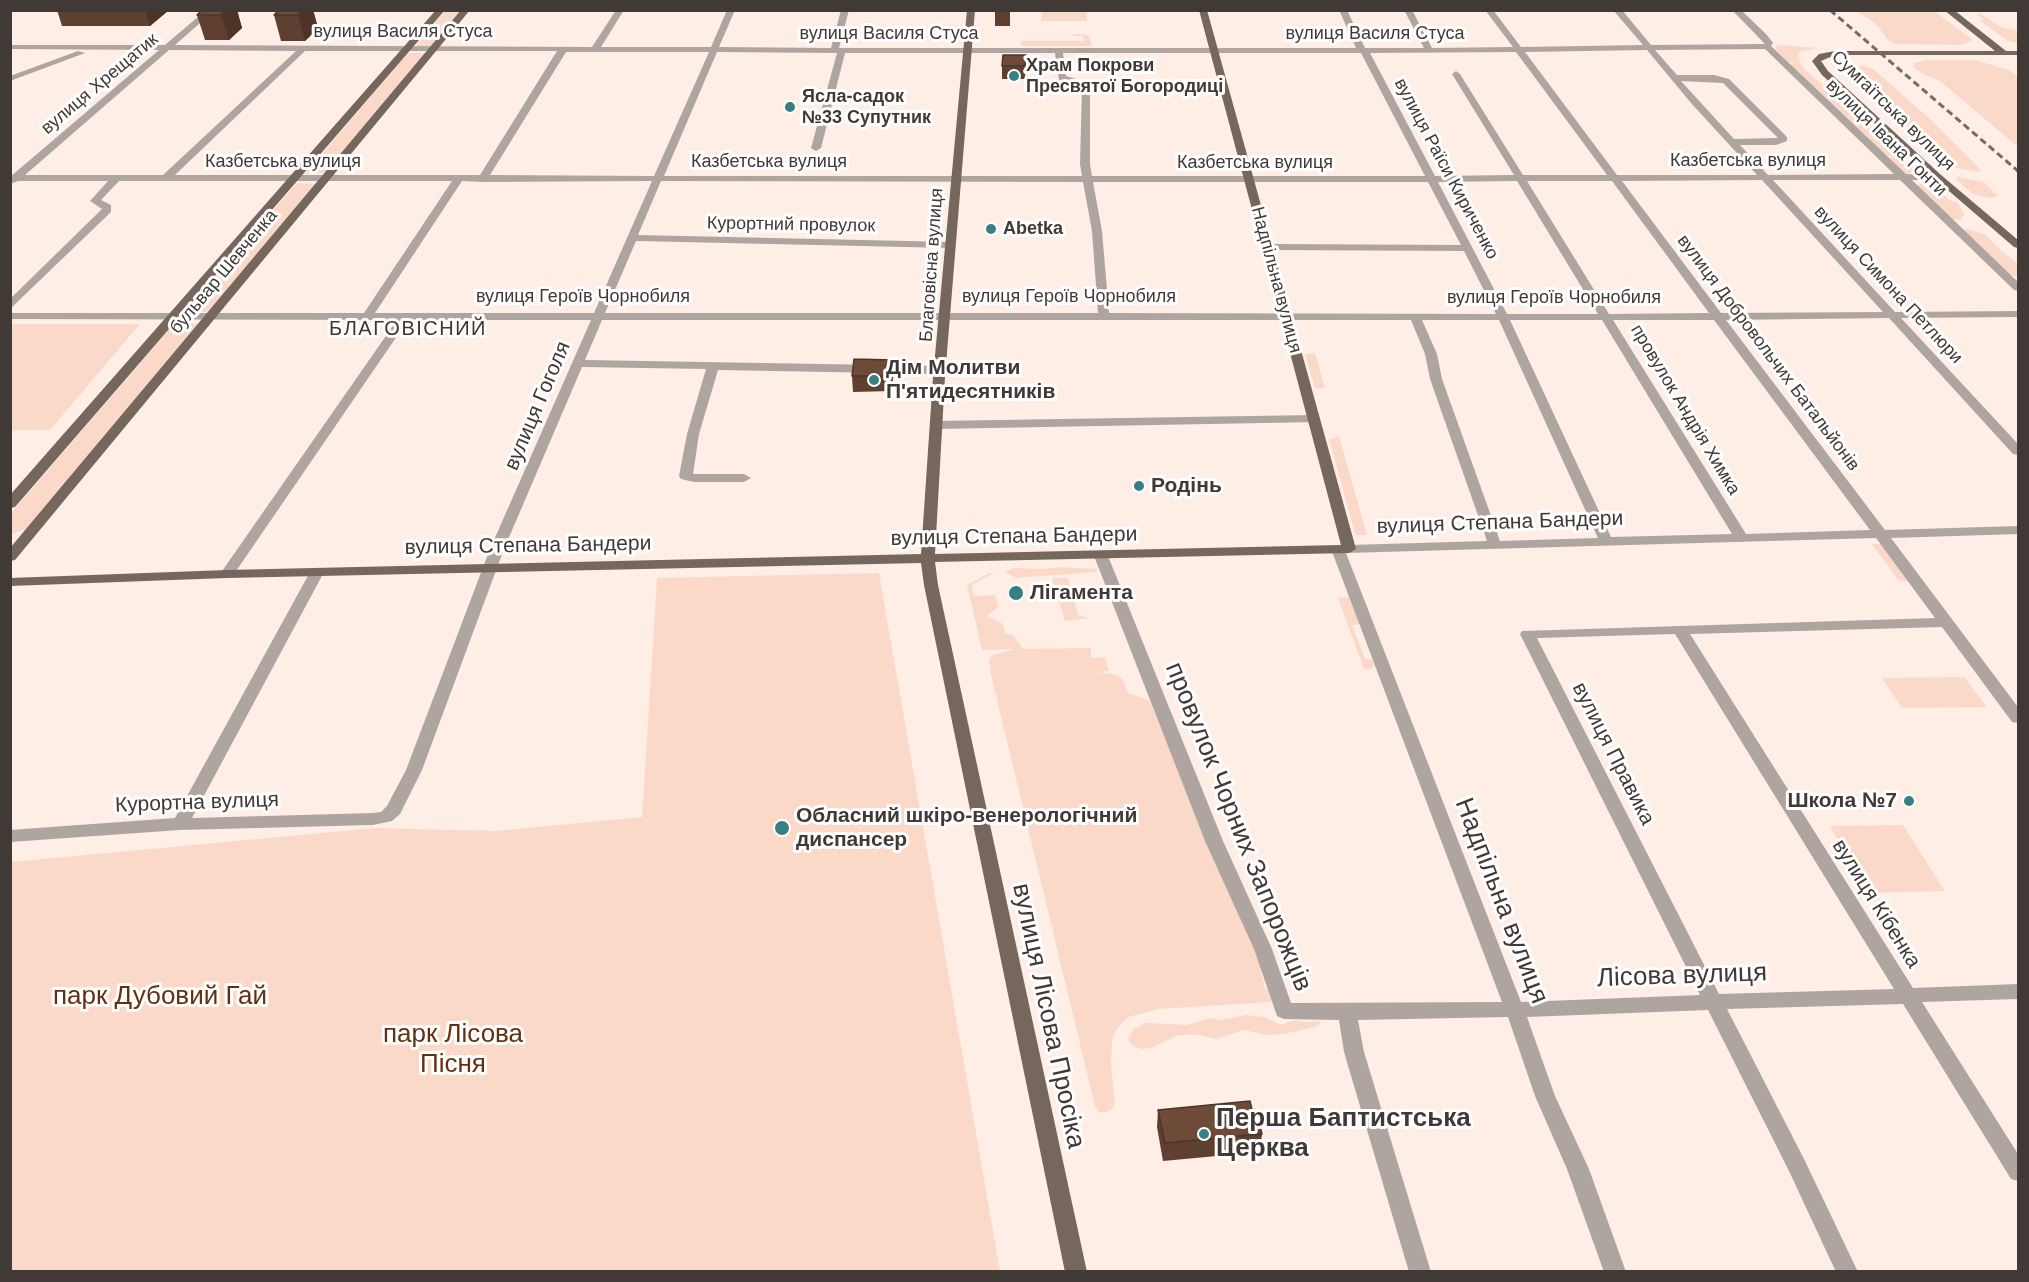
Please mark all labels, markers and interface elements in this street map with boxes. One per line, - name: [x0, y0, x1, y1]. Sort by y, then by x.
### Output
- street label: вулиця Василя Стуса: [314, 21, 492, 43]
- street label: вулиця Василя Стуса: [800, 23, 978, 45]
- street label: вулиця Василя Стуса: [1286, 23, 1464, 45]
- street label: вулиця Хрещатик: [37, 29, 163, 139]
- street label: Сумгаїтська вулиця: [1827, 46, 1959, 176]
- place label: Храм Покрови Пресвятої Богородиці: [1026, 55, 1223, 98]
- marker: Храм Покрови Пресвятої Богородиці: [1007, 69, 1021, 83]
- street label: вулиця Раїси Кириченко: [1389, 75, 1503, 263]
- street label: вулиця Івана Гонти: [1821, 75, 1951, 201]
- place label: Ясла-садок №33 Супутник: [802, 86, 931, 128]
- marker: Ясла-садок №33 Супутник: [783, 100, 797, 114]
- street label: Казбетська вулиця: [1670, 150, 1826, 172]
- street label: Казбетська вулиця: [205, 151, 361, 173]
- street label: Казбетська вулиця: [691, 151, 847, 173]
- street label: Казбетська вулиця: [1177, 152, 1333, 174]
- street label: Благовісна вулиця: [916, 187, 948, 343]
- street label: вулиця Симона Петлюри: [1809, 202, 1967, 368]
- street label: бульвар Шевченка: [166, 205, 282, 339]
- street label: Надпільна вулиця: [1246, 205, 1306, 355]
- street label: Курортний провулок: [707, 213, 875, 237]
- place label: Abetka: [1003, 218, 1063, 240]
- marker: Abetka: [984, 222, 998, 236]
- street label: вулиця Добровольчих Батальйонів: [1672, 231, 1864, 475]
- street label: вулиця Героїв Чорнобиля: [476, 286, 690, 308]
- street label: вулиця Героїв Чорнобиля: [962, 286, 1176, 308]
- street label: вулиця Героїв Чорнобиля: [1447, 287, 1661, 309]
- district label: БЛАГОВІСНИЙ: [329, 317, 487, 341]
- street label: провулок Андрія Химка: [1626, 321, 1744, 499]
- street label: вулиця Гоголя: [500, 338, 576, 474]
- place label: Дім Молитви П'ятидесятників: [886, 355, 1055, 405]
- marker: Дім Молитви П'ятидесятників: [867, 373, 881, 387]
- place label: Родінь: [1151, 473, 1222, 499]
- marker: Родінь: [1132, 479, 1146, 493]
- street label: вулиця Степана Бандери: [1376, 506, 1624, 540]
- street label: вулиця Степана Бандери: [890, 522, 1138, 552]
- street label: вулиця Степана Бандери: [404, 531, 652, 561]
- place label: Лігамента: [1030, 580, 1133, 606]
- marker: Лігамента: [1007, 584, 1025, 602]
- street label: провулок Чорних Запорожців: [1158, 658, 1318, 996]
- street label: вулиця Правика: [1566, 679, 1660, 829]
- street label: Курортна вулиця: [115, 788, 279, 818]
- place label: Школа №7: [1787, 788, 1897, 814]
- street label: Надпільна вулиця: [1447, 794, 1555, 1008]
- marker: Школа №7: [1902, 794, 1916, 808]
- place label: Обласний шкіро-венерологічний диспансер: [796, 803, 1137, 853]
- marker: Обласний шкіро-венерологічний диспансер: [773, 819, 791, 837]
- street label: вулиця Кібенка: [1826, 835, 1926, 973]
- street label: вулиця Лісова Просіка: [1005, 881, 1091, 1151]
- street label: Лісова вулиця: [1596, 957, 1768, 995]
- park label: парк Дубовий Гай: [53, 981, 267, 1013]
- park label: парк Лісова Пісня: [383, 1019, 523, 1080]
- place label: Перша Баптистська Церква: [1216, 1103, 1471, 1164]
- marker: Перша Баптистська Церква: [1197, 1127, 1211, 1141]

